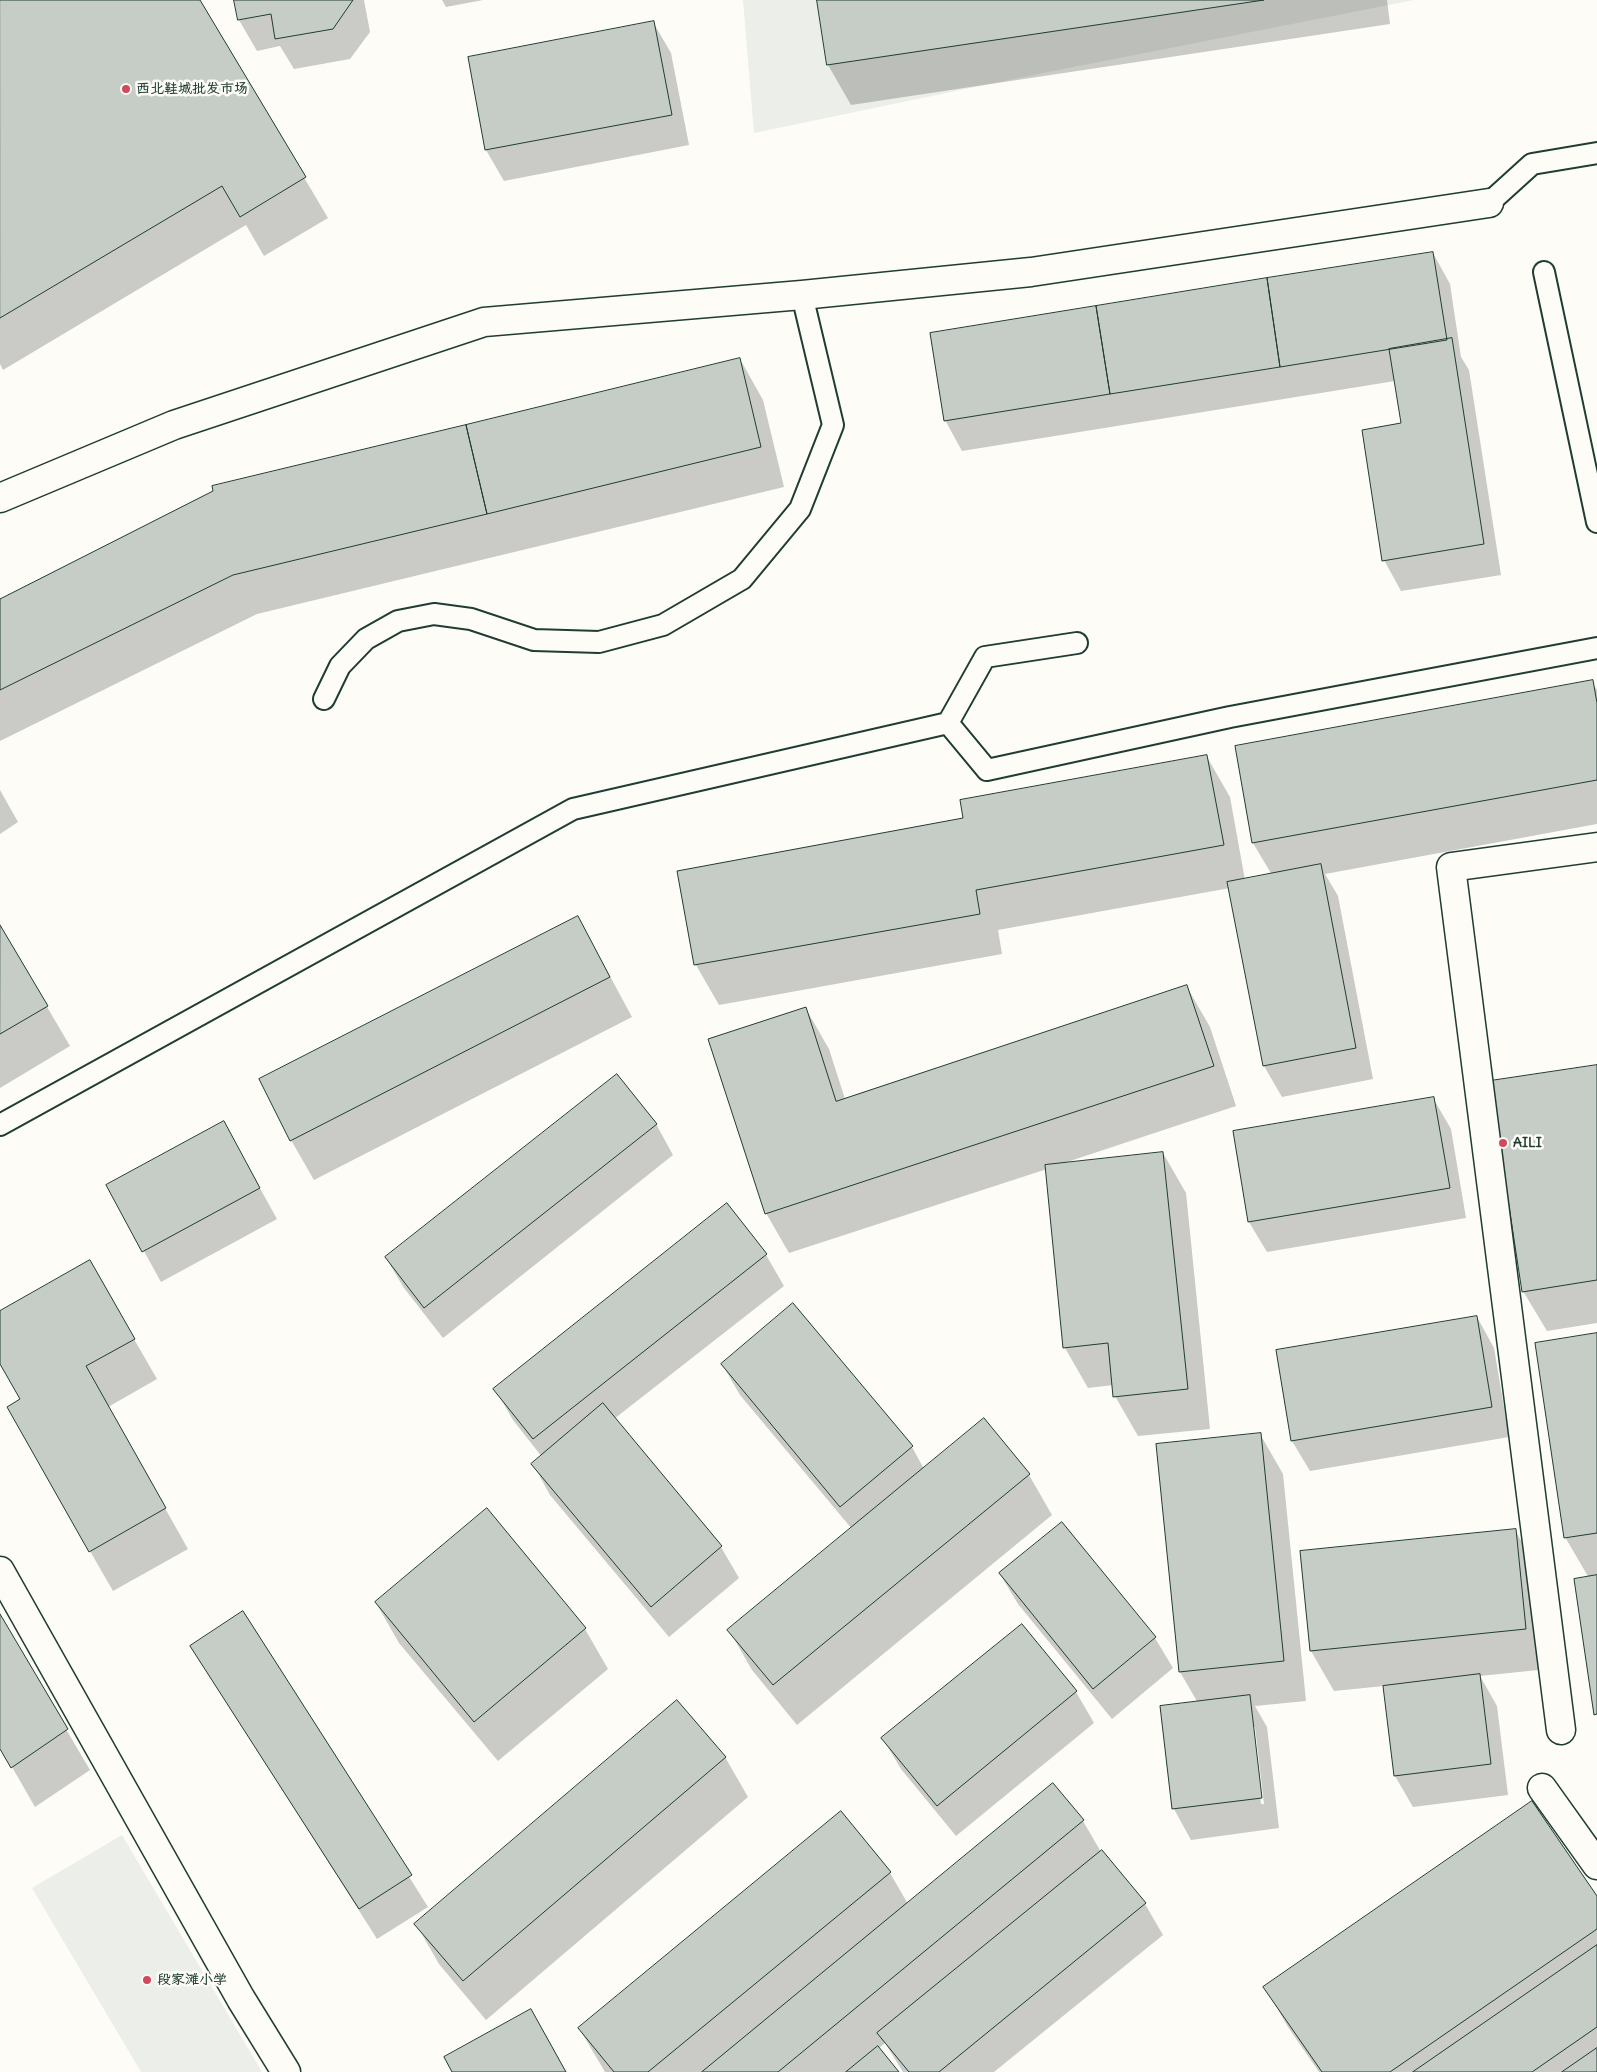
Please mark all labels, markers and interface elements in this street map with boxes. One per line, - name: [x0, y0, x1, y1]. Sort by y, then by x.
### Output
- place label: 西北鞋城批发市场: [136, 81, 248, 97]
- marker: 西北鞋城批发市场: [120, 83, 132, 95]
- place label: AILI: [1513, 1135, 1542, 1151]
- marker: AILI: [1497, 1137, 1509, 1149]
- place label: 段家滩小学: [157, 1972, 227, 1988]
- marker: 段家滩小学: [141, 1974, 153, 1986]

